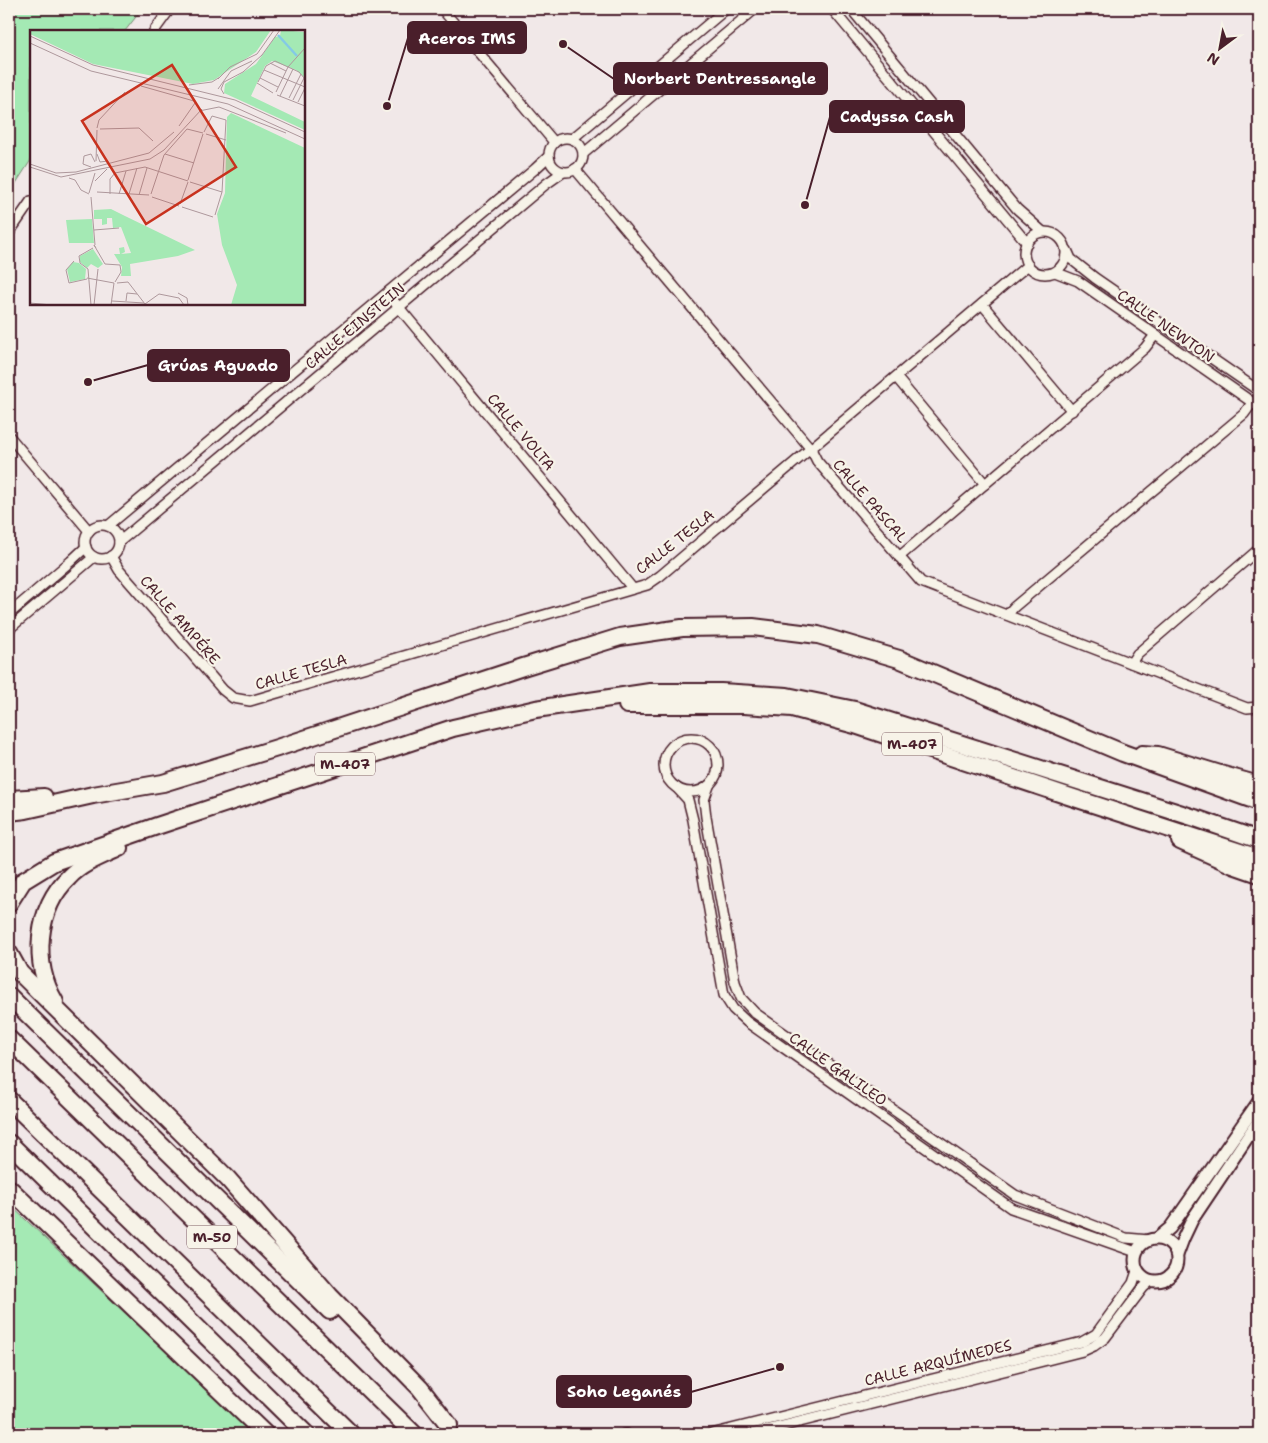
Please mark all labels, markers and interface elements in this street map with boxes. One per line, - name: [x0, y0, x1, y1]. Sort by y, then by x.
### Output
- callout: Aceros IMS: [408, 22, 526, 53]
- north arrow: [1196, 22, 1246, 72]
- text: Aceros IMS: [418, 28, 516, 49]
- inset map: [30, 30, 305, 305]
- text: N: [1204, 48, 1223, 70]
- callout: Norbert Dentressangle: [614, 63, 827, 94]
- text: Norbert Dentressangle: [624, 68, 817, 89]
- callout: Cadyssa Cash: [830, 101, 964, 132]
- text: Cadyssa Cash: [840, 106, 954, 127]
- street label: CALLE EINSTEIN: [301, 278, 409, 374]
- street label: CALLE NEWTON: [1113, 285, 1219, 367]
- callout: Grúas Aguado: [148, 350, 289, 381]
- text: Grúas Aguado: [158, 355, 278, 376]
- street label: CALLE VOLTA: [483, 389, 559, 475]
- street label: CALLE PASCAL: [828, 455, 912, 547]
- street label: CALLE TESLA: [632, 505, 719, 579]
- street label: CALLE AMPÉRE: [136, 570, 225, 669]
- street label: CALLE TESLA: [253, 649, 349, 695]
- road number: M-407: [882, 732, 942, 756]
- road number: M-407: [315, 752, 375, 776]
- street label: CALLE GALILEO: [785, 1028, 891, 1110]
- road number: M-50: [187, 1226, 237, 1248]
- street label: CALLE ARQUÍMEDES: [862, 1334, 1014, 1391]
- callout: Soho Leganés: [557, 1376, 691, 1407]
- text: Soho Leganés: [567, 1381, 681, 1402]

